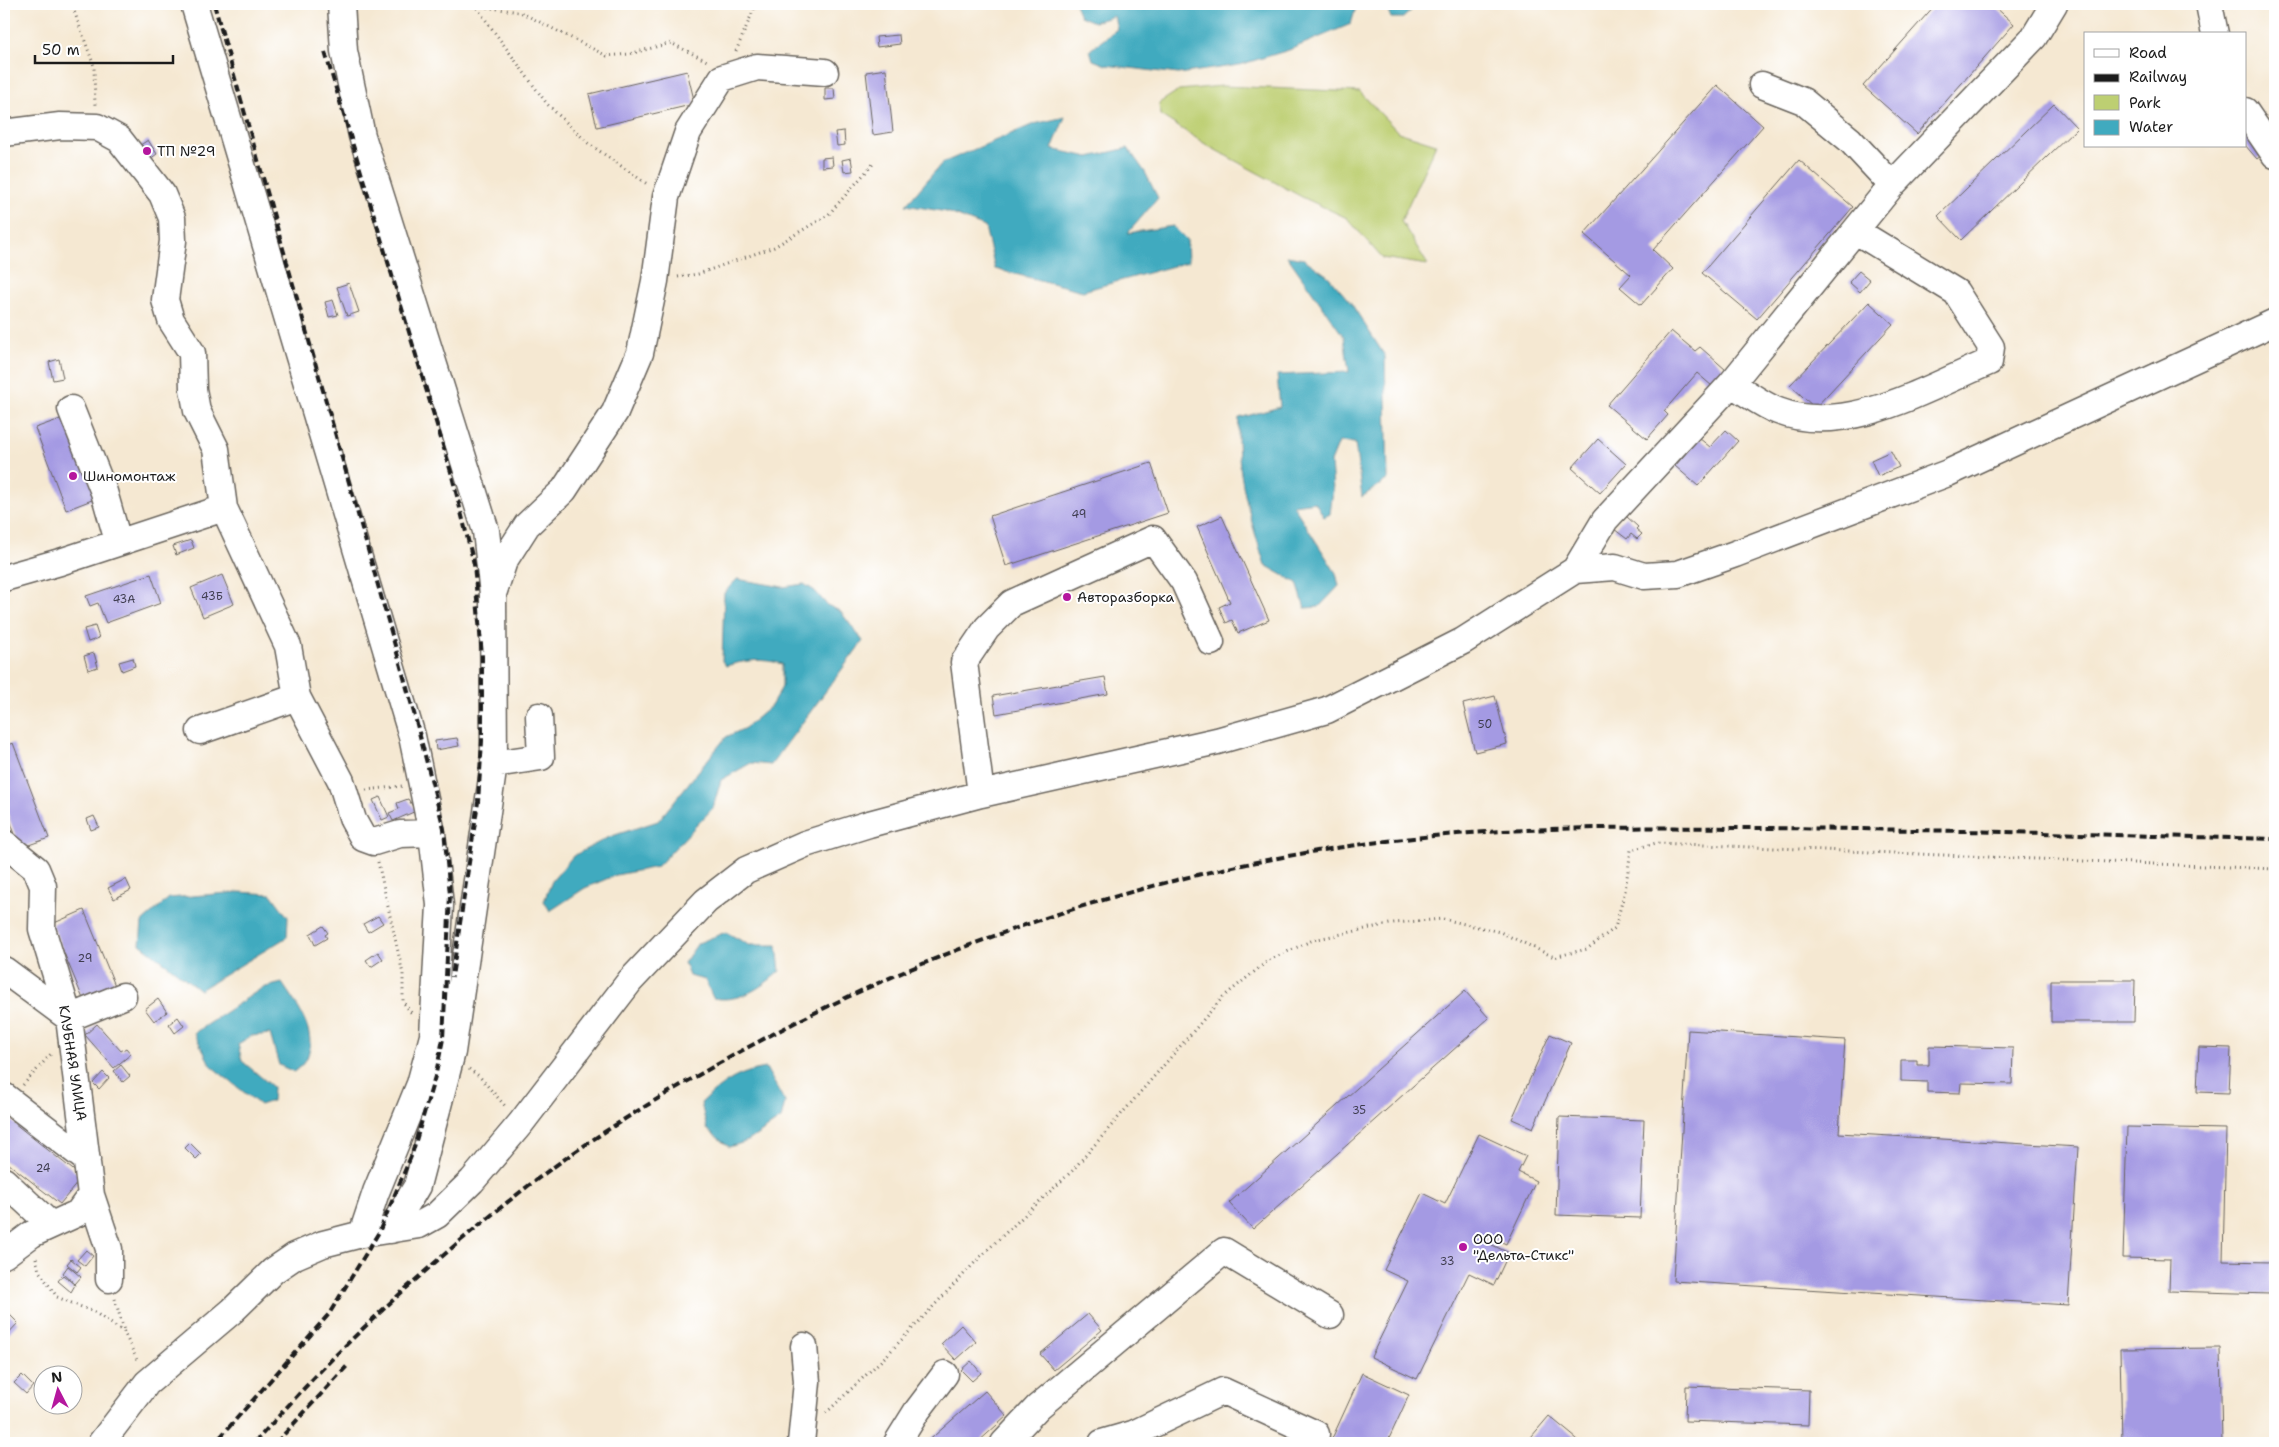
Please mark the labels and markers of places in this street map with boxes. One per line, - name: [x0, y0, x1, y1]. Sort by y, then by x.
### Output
- place label: ТП №29: [157, 142, 215, 160]
- marker: ТП №29: [141, 145, 153, 157]
- place label: Шиномонтаж: [83, 467, 176, 485]
- marker: Шиномонтаж: [67, 470, 79, 482]
- place label: Авторазборка: [1077, 588, 1175, 606]
- marker: Авторазборка: [1061, 591, 1073, 603]
- place label: ООО "Дельта-Стикс": [1473, 1230, 1574, 1264]
- marker: ООО "Дельта-Стикс": [1457, 1241, 1469, 1253]

